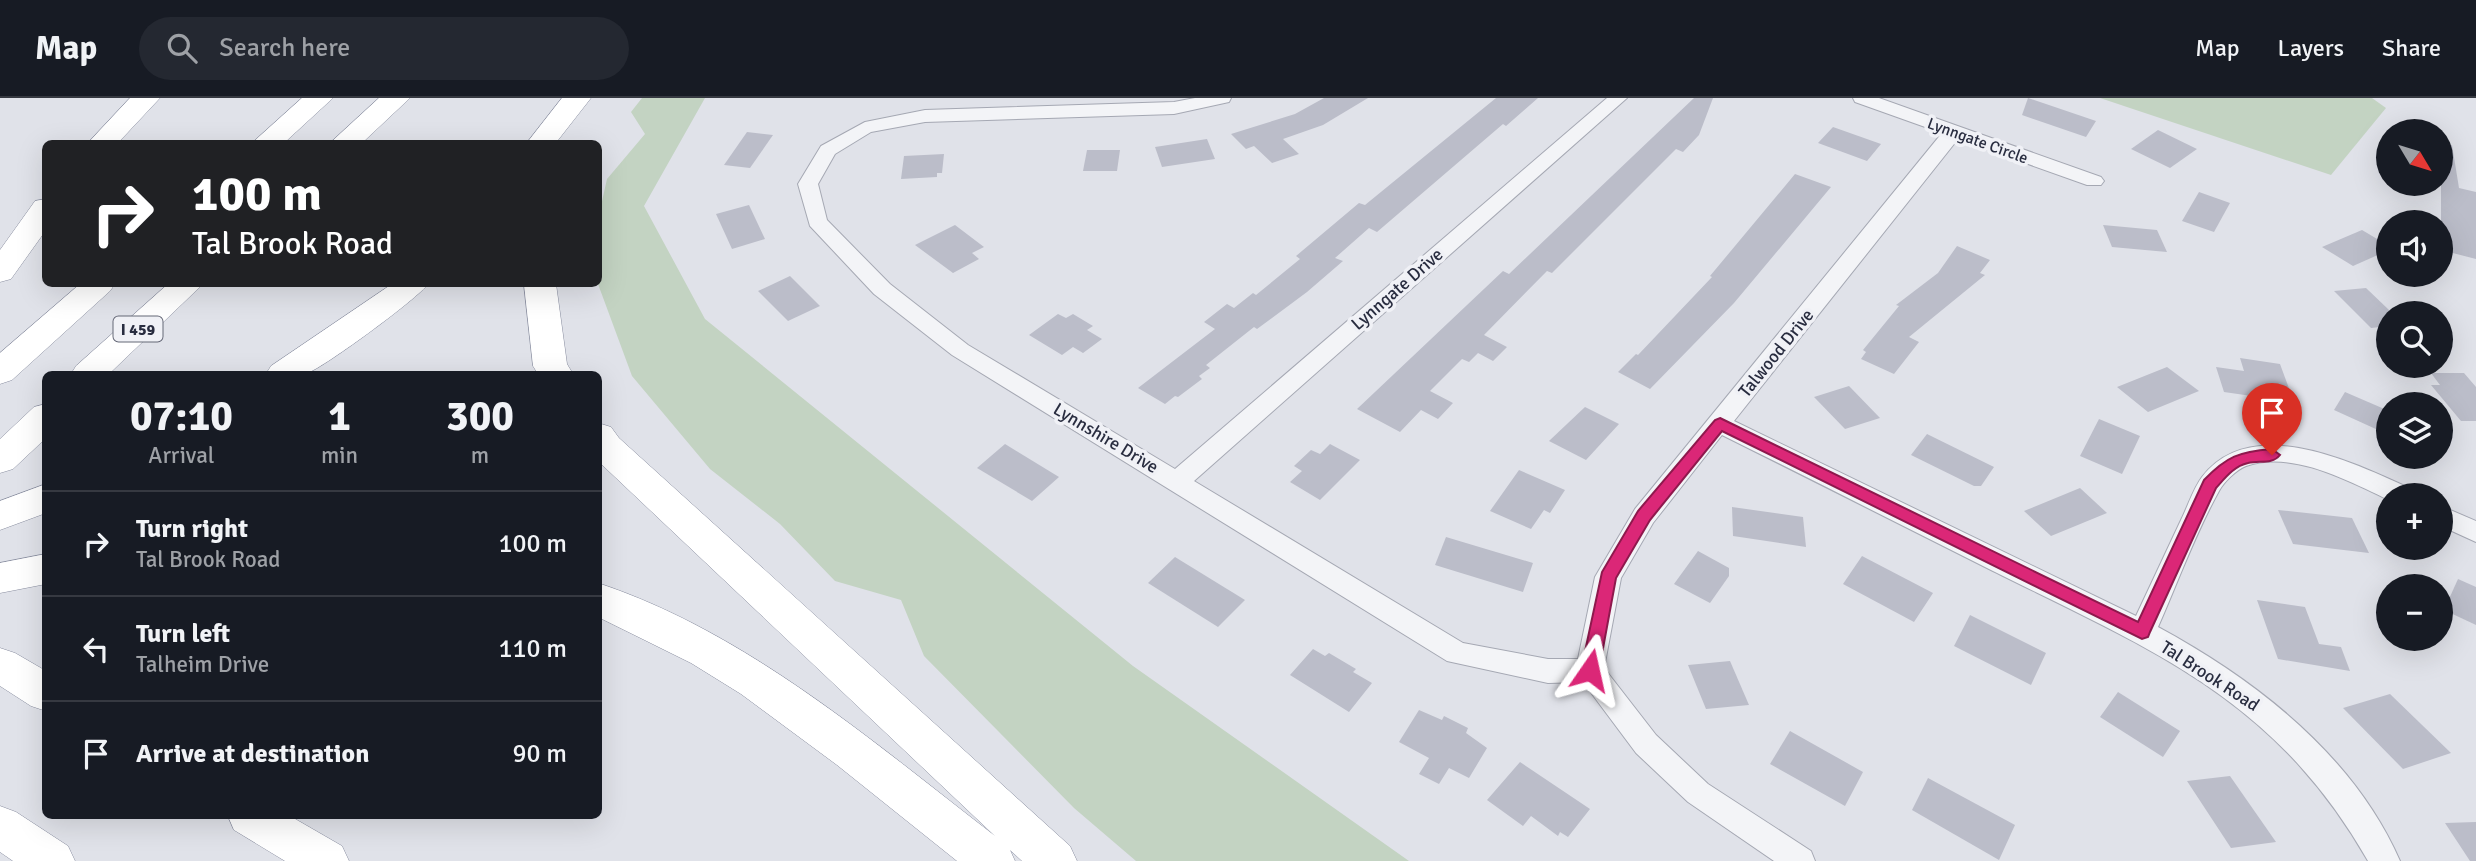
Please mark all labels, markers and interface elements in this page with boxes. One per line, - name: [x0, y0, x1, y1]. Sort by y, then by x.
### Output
- search box: [139, 17, 629, 80]
- text: Map: [35, 28, 97, 69]
- icon: search: [163, 29, 201, 67]
- text: Search here: [219, 32, 350, 64]
- text: Map: [2195, 33, 2240, 63]
- text: Layers: [2278, 33, 2344, 63]
- text: Share: [2382, 33, 2441, 63]
- street label: Lynngate Circle: [1925, 113, 2031, 168]
- north arrow: [2376, 119, 2454, 196]
- map controls: [2376, 119, 2453, 651]
- text: 100 m: [192, 164, 322, 224]
- icon: right: [77, 168, 168, 259]
- button: sound: [2376, 210, 2453, 287]
- text: Tal Brook Road: [192, 224, 393, 263]
- street label: Lynngate Drive: [1347, 243, 1447, 335]
- button: search: [2376, 301, 2453, 378]
- street label: Talwood Drive: [1734, 304, 1818, 402]
- road number: I 459: [114, 316, 162, 342]
- pin: [2242, 383, 2302, 455]
- text: 07:10: [130, 391, 233, 442]
- text: 1: [328, 391, 351, 442]
- text: 300: [446, 391, 514, 442]
- button: layers: [2376, 392, 2453, 469]
- icon: arrive: [2253, 394, 2291, 432]
- street label: Lynnshire Drive: [1049, 398, 1163, 478]
- text: Arrival: [148, 441, 215, 470]
- text: min: [321, 441, 358, 470]
- text: m: [471, 441, 489, 470]
- button: +: [2376, 483, 2453, 560]
- text: Turn right: [136, 513, 248, 545]
- icon: right: [77, 525, 115, 563]
- text: 100 m: [498, 528, 567, 560]
- text: Tal Brook Road: [136, 545, 280, 574]
- button: −: [2376, 574, 2453, 651]
- text: Turn left: [136, 618, 230, 650]
- icon: left: [77, 630, 115, 668]
- text: 110 m: [498, 633, 567, 665]
- position arrow: [1553, 633, 1627, 707]
- street label: Tal Brook Road: [2157, 636, 2263, 716]
- text: Talheim Drive: [136, 650, 269, 679]
- icon: arrive: [77, 735, 115, 773]
- text: Arrive at destination: [136, 738, 369, 770]
- text: 90 m: [512, 738, 567, 770]

